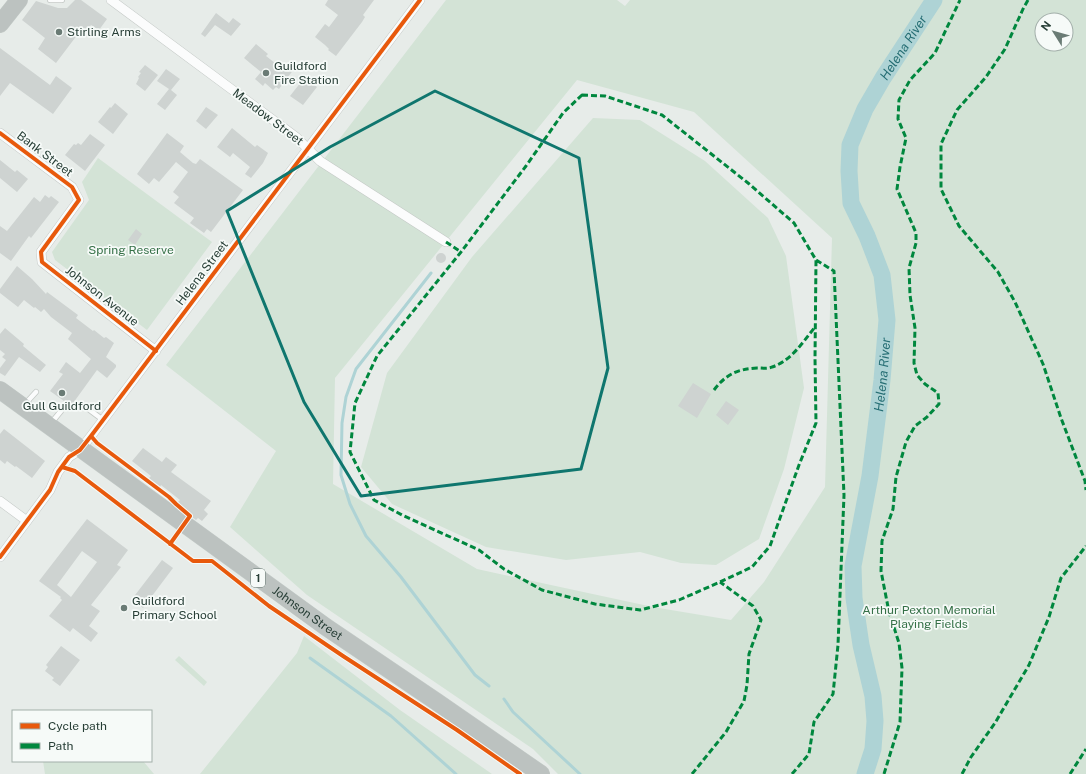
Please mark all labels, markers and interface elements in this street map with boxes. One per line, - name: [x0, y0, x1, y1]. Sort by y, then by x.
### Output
- water label: Helena River: [876, 12, 930, 83]
- north arrow: [1034, 12, 1074, 52]
- text: N: [1039, 19, 1053, 33]
- place label: Stirling Arms: [67, 25, 141, 39]
- marker: Stirling Arms: [54, 27, 64, 37]
- place label: Guildford Fire Station: [274, 59, 339, 87]
- marker: Guildford Fire Station: [261, 68, 271, 78]
- street label: Meadow Street: [230, 86, 306, 148]
- street label: Bank Street: [14, 128, 76, 180]
- street label: Helena Street: [173, 238, 231, 308]
- park label: Spring Reserve: [88, 243, 174, 257]
- street label: Johnson Avenue: [63, 263, 142, 329]
- water label: Helena River: [871, 337, 893, 413]
- marker: Gull Guildford: [57, 388, 67, 398]
- place label: Gull Guildford: [23, 399, 101, 413]
- road number: 1: [251, 569, 265, 587]
- street label: Johnson Street: [270, 583, 346, 643]
- place label: Guildford Primary School: [132, 594, 217, 622]
- marker: Guildford Primary School: [119, 603, 129, 613]
- park label: Arthur Pexton Memorial Playing Fields: [862, 603, 996, 631]
- legend: [12, 710, 152, 762]
- text: Cycle path: [48, 719, 107, 733]
- text: Path: [48, 739, 74, 753]

